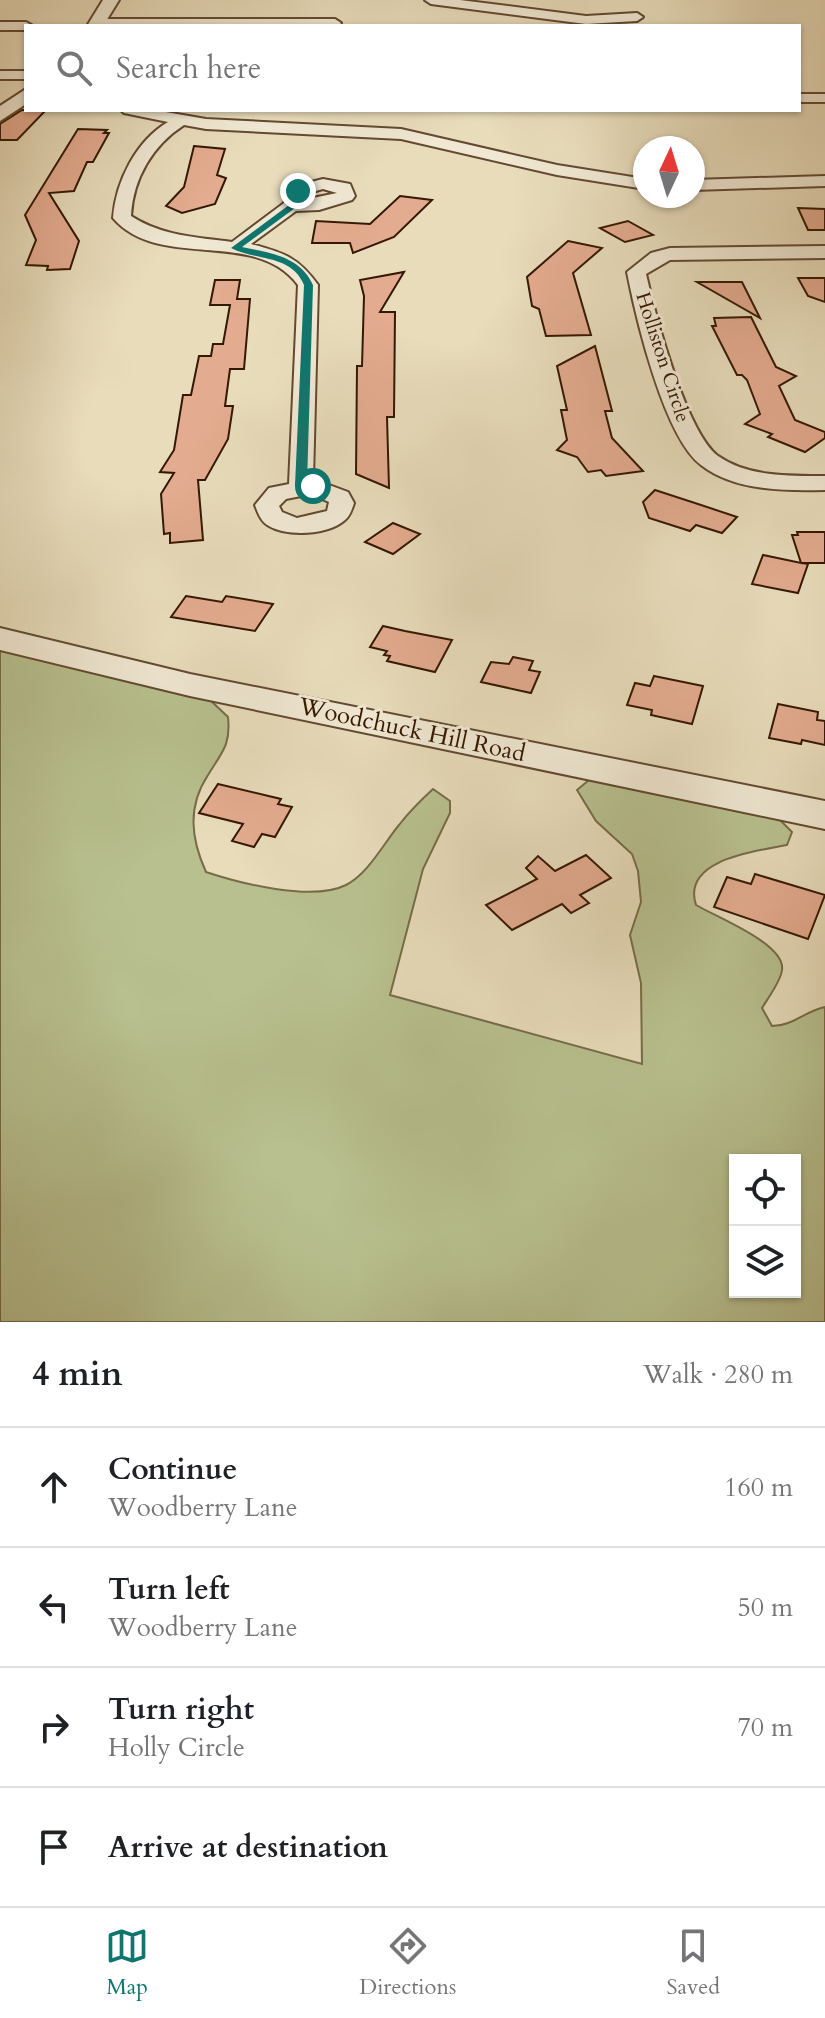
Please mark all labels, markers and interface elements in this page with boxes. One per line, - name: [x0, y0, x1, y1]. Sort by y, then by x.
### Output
- search box: [24, 24, 801, 112]
- icon: search: [52, 46, 96, 90]
- text: Search here: [116, 48, 261, 89]
- north arrow: [633, 136, 705, 208]
- route end: [280, 173, 316, 209]
- street label: Holliston Circle: [629, 288, 697, 426]
- route start: [295, 468, 331, 504]
- street label: Woodchuck Hill Road: [295, 690, 529, 770]
- map controls: [729, 1154, 801, 1298]
- button: locate: [729, 1154, 801, 1226]
- button: layers: [729, 1226, 801, 1298]
- text: 4 min: [32, 1351, 123, 1397]
- text: Walk · 280 m: [643, 1357, 793, 1392]
- text: Continue: [108, 1449, 237, 1490]
- icon: ahead: [32, 1465, 76, 1509]
- text: 160 m: [724, 1470, 793, 1505]
- text: Woodberry Lane: [108, 1490, 298, 1525]
- text: Turn left: [108, 1569, 230, 1610]
- icon: left: [32, 1585, 76, 1629]
- text: 50 m: [737, 1590, 793, 1625]
- text: Woodberry Lane: [108, 1610, 298, 1645]
- text: Turn right: [108, 1689, 254, 1730]
- icon: right: [32, 1705, 76, 1749]
- text: 70 m: [737, 1710, 793, 1745]
- text: Holly Circle: [108, 1730, 245, 1765]
- icon: arrive: [32, 1825, 76, 1869]
- text: Arrive at destination: [108, 1827, 388, 1868]
- tab: Map: [105, 1924, 149, 2002]
- tab: Directions: [359, 1924, 456, 2002]
- tab: Saved: [667, 1924, 720, 2002]

